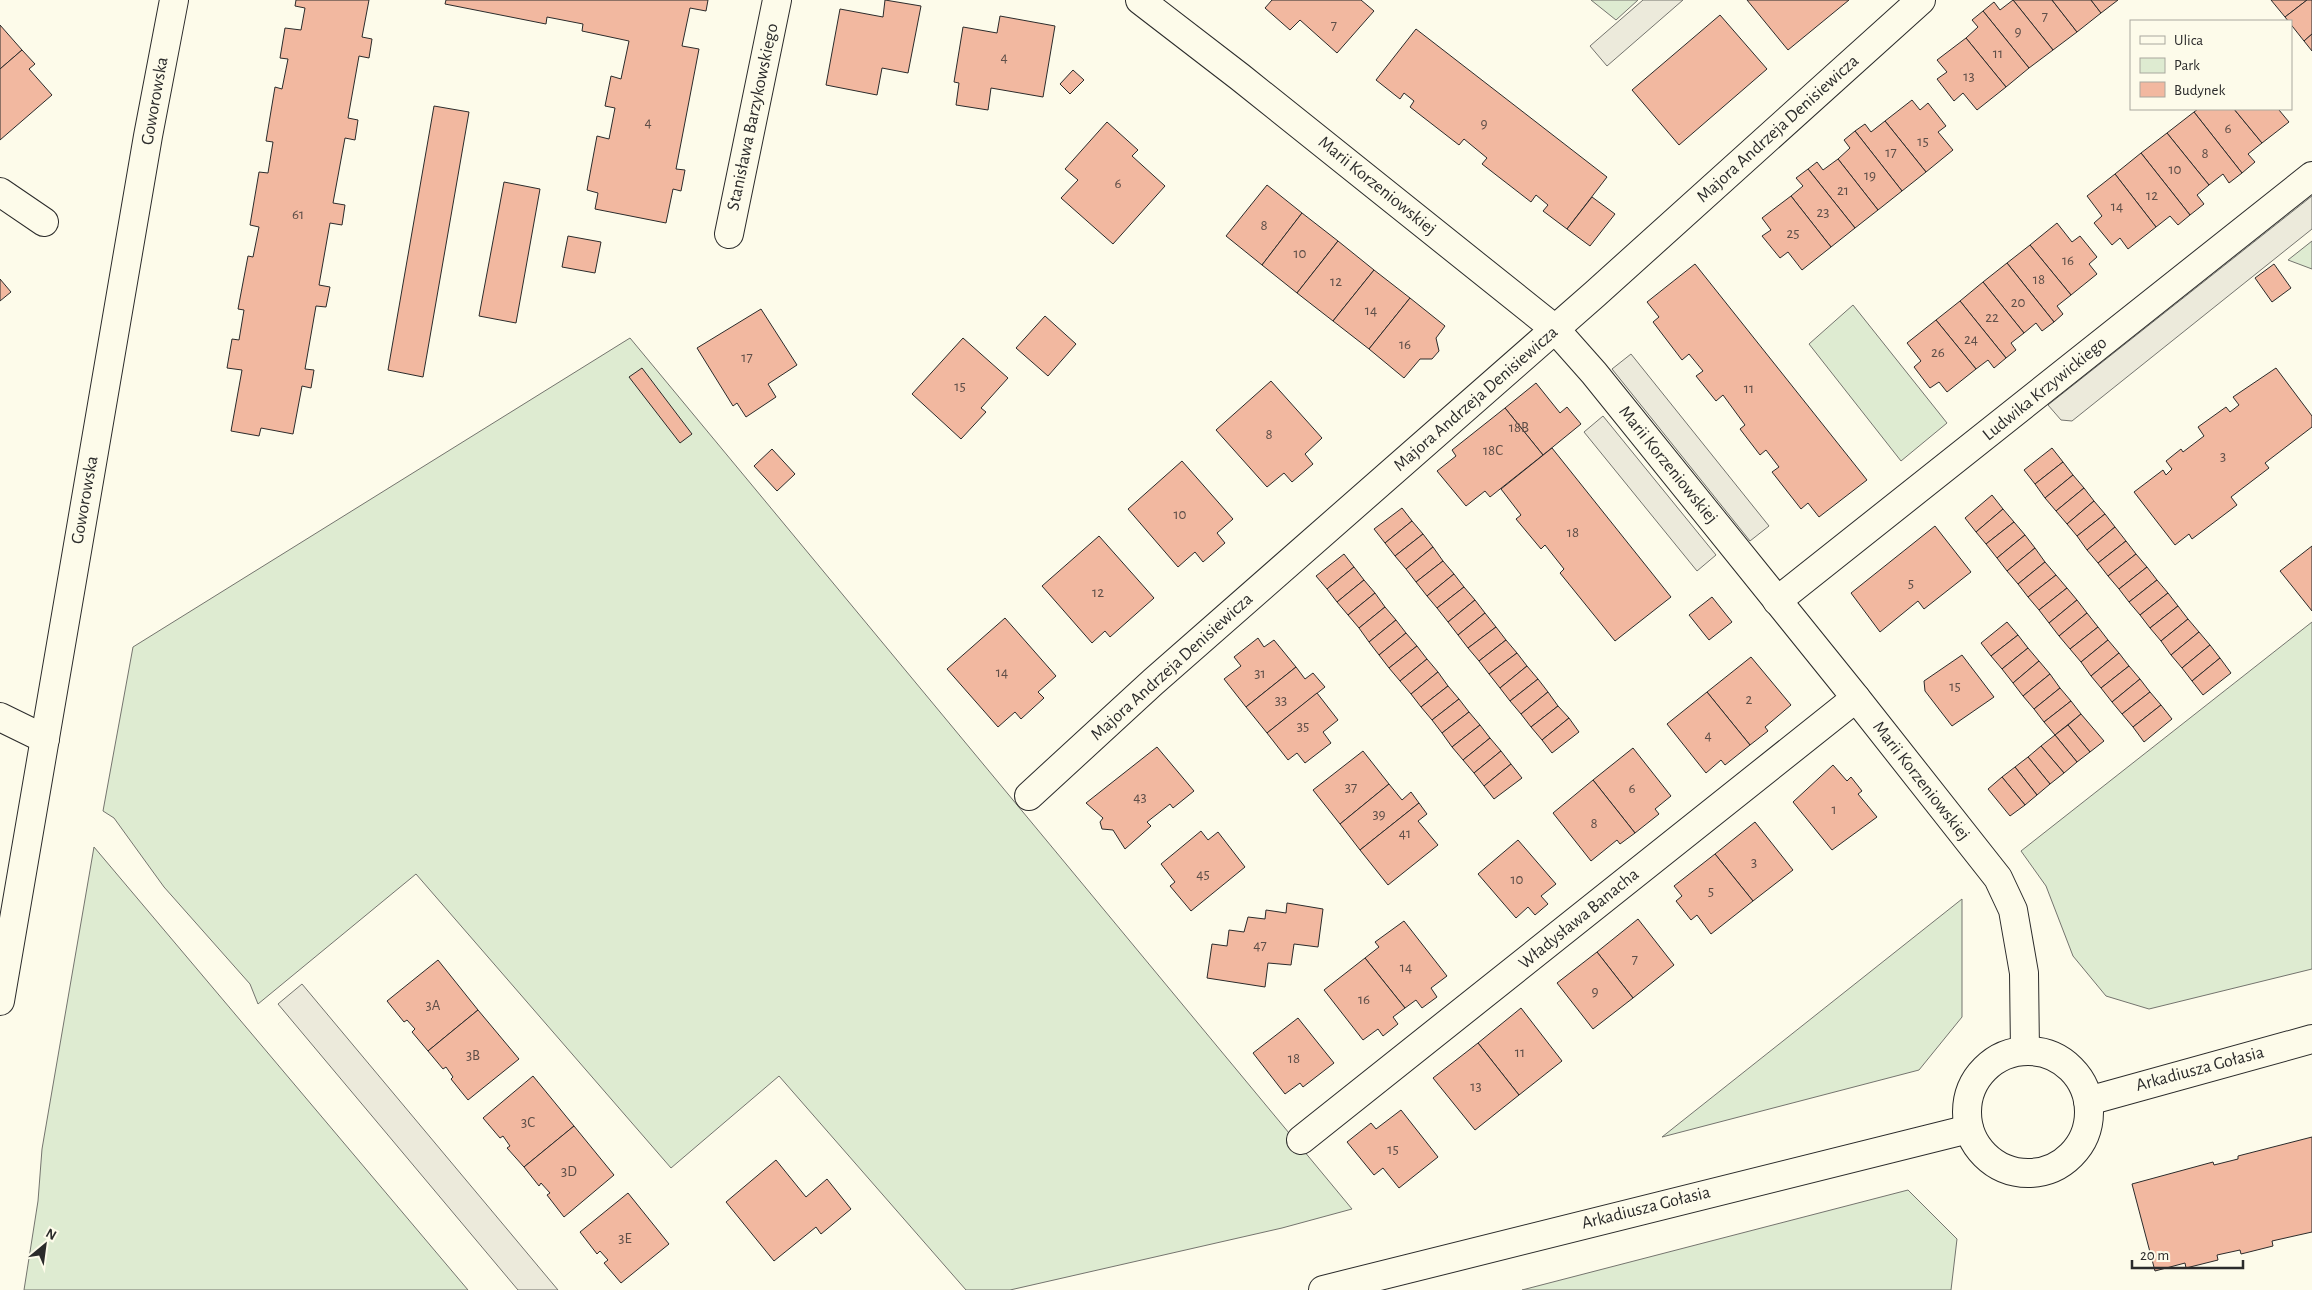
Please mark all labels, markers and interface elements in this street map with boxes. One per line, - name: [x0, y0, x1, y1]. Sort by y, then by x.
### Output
- house number: 7: [2042, 9, 2048, 24]
- house number: 7: [1331, 18, 1337, 33]
- legend: [2130, 20, 2292, 110]
- street label: Stanisława Barzykowskiego: [724, 22, 782, 212]
- house number: 9: [2014, 24, 2022, 39]
- text: Ulica: [2174, 33, 2203, 48]
- house number: 11: [1993, 46, 2003, 61]
- house number: 4: [1000, 50, 1008, 65]
- street label: Majora Andrzeja Denisiewicza: [1694, 52, 1862, 206]
- street label: Goworowska: [138, 56, 172, 146]
- text: Park: [2174, 58, 2200, 73]
- house number: 13: [1963, 69, 1975, 84]
- text: Budynek: [2174, 83, 2226, 98]
- house number: 4: [644, 115, 652, 130]
- house number: 9: [1480, 116, 1488, 131]
- house number: 6: [2224, 121, 2232, 136]
- street label: Marii Korzeniowskiej: [1315, 133, 1439, 239]
- house number: 15: [1917, 134, 1929, 149]
- house number: 17: [1885, 145, 1897, 160]
- house number: 8: [2201, 146, 2209, 161]
- house number: 10: [2168, 162, 2182, 177]
- house number: 19: [1864, 168, 1876, 183]
- house number: 6: [1114, 176, 1122, 191]
- house number: 21: [1837, 183, 1849, 198]
- house number: 12: [2146, 188, 2158, 203]
- house number: 14: [2111, 199, 2123, 214]
- house number: 23: [1816, 205, 1830, 220]
- house number: 61: [292, 207, 304, 222]
- house number: 8: [1260, 218, 1268, 233]
- house number: 25: [1786, 226, 1800, 241]
- house number: 10: [1293, 246, 1307, 261]
- house number: 16: [2062, 253, 2074, 268]
- house number: 18: [2033, 272, 2045, 287]
- house number: 12: [1330, 274, 1342, 289]
- house number: 20: [2011, 295, 2025, 310]
- house number: 14: [1365, 303, 1377, 318]
- house number: 22: [1985, 310, 1999, 325]
- street label: Majora Andrzeja Denisiewicza: [1391, 323, 1561, 475]
- house number: 24: [1964, 332, 1978, 347]
- street label: Ludwika Krzywickiego: [1980, 333, 2111, 444]
- house number: 16: [1399, 337, 1411, 352]
- house number: 26: [1931, 345, 1945, 360]
- house number: 17: [741, 350, 753, 365]
- house number: 15: [954, 379, 966, 394]
- house number: 11: [1744, 381, 1754, 396]
- street label: Marii Korzeniowskiej: [1615, 403, 1721, 527]
- house number: 18B: [1509, 420, 1529, 435]
- house number: 8: [1265, 427, 1273, 442]
- house number: 18C: [1483, 443, 1503, 458]
- house number: 3: [2220, 449, 2226, 464]
- street label: Goworowska: [68, 455, 102, 545]
- house number: 10: [1173, 507, 1187, 522]
- house number: 18: [1567, 525, 1579, 540]
- house number: 5: [1908, 576, 1914, 591]
- house number: 12: [1092, 585, 1104, 600]
- street label: Majora Andrzeja Denisiewicza: [1088, 590, 1256, 744]
- house number: 14: [996, 665, 1008, 680]
- house number: 31: [1254, 666, 1266, 681]
- house number: 15: [1949, 679, 1961, 694]
- house number: 2: [1746, 692, 1753, 707]
- house number: 33: [1275, 693, 1287, 708]
- street label: Marii Korzeniowskiej: [1869, 718, 1973, 844]
- house number: 35: [1297, 719, 1309, 734]
- house number: 4: [1704, 728, 1712, 743]
- house number: 37: [1345, 780, 1357, 795]
- house number: 6: [1628, 781, 1636, 796]
- house number: 43: [1133, 790, 1147, 805]
- house number: 1: [1831, 802, 1837, 817]
- house number: 39: [1372, 807, 1386, 822]
- house number: 8: [1590, 816, 1598, 831]
- house number: 41: [1399, 826, 1411, 841]
- house number: 3: [1751, 855, 1757, 870]
- street label: Władysława Banacha: [1516, 865, 1642, 973]
- house number: 45: [1196, 867, 1210, 882]
- house number: 10: [1510, 872, 1524, 887]
- house number: 5: [1708, 884, 1714, 899]
- house number: 47: [1253, 938, 1267, 953]
- house number: 7: [1632, 952, 1638, 967]
- house number: 14: [1400, 960, 1412, 975]
- house number: 9: [1591, 984, 1599, 999]
- house number: 16: [1358, 992, 1370, 1007]
- house number: 3A: [426, 998, 441, 1013]
- street label: Arkadiusza Gołasia: [2134, 1043, 2266, 1095]
- house number: 11: [1515, 1045, 1525, 1060]
- house number: 3B: [466, 1048, 480, 1063]
- house number: 18: [1288, 1051, 1300, 1066]
- house number: 13: [1470, 1079, 1482, 1094]
- house number: 3C: [521, 1115, 535, 1130]
- house number: 15: [1387, 1142, 1399, 1157]
- house number: 3D: [561, 1164, 577, 1179]
- street label: Arkadiusza Gołasia: [1580, 1183, 1712, 1233]
- north arrow: [20, 1220, 70, 1270]
- text: N: [43, 1226, 58, 1243]
- house number: 3E: [618, 1231, 632, 1246]
- scale bar: [2132, 1238, 2243, 1270]
- text: 20 m: [2140, 1248, 2169, 1263]

